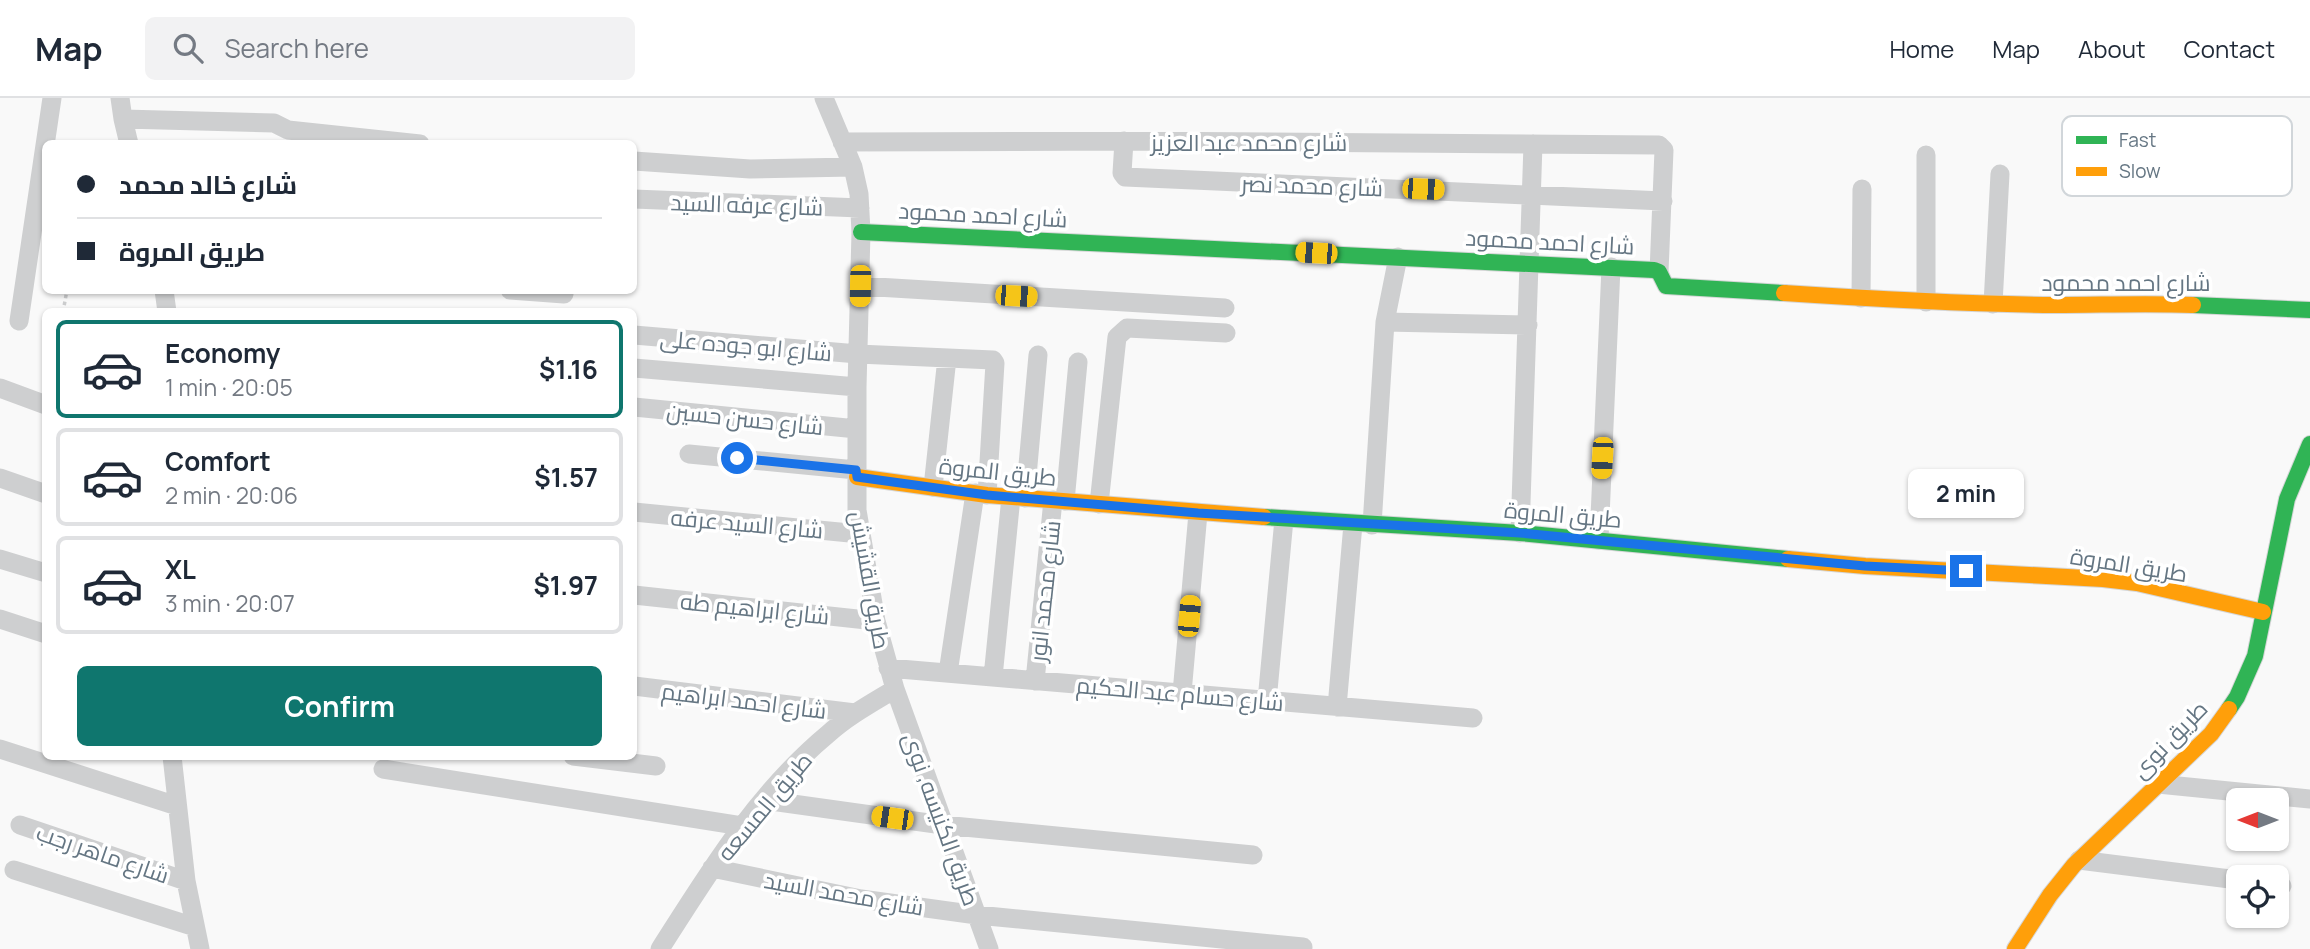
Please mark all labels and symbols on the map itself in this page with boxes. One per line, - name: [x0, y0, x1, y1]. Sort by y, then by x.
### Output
- legend: [2062, 116, 2292, 196]
- street label: شارع محمد عبد العزيز: [1149, 126, 1347, 159]
- text: Fast: [2119, 127, 2156, 153]
- text: Slow: [2119, 158, 2161, 184]
- street label: شارع محمد نصر: [1238, 166, 1384, 204]
- car: [1402, 178, 1445, 200]
- street label: شارع عرفه السيد: [670, 185, 824, 224]
- street label: شارع احمد محمود: [898, 194, 1068, 235]
- street label: شارع احمد محمود: [1465, 221, 1635, 262]
- car: [1295, 241, 1338, 265]
- car: [850, 265, 871, 307]
- street label: شارع احمد محمود: [2041, 266, 2211, 299]
- car: [995, 284, 1038, 308]
- street label: شارع ابو جوده على: [659, 322, 833, 369]
- street label: شارع حسن حسين: [665, 394, 825, 443]
- car: [1591, 436, 1614, 480]
- route start: [721, 442, 753, 474]
- street label: طريق المروة: [938, 449, 1058, 493]
- callout: 2 min: [1908, 470, 2024, 518]
- street label: طريق المروة: [1503, 493, 1623, 535]
- street label: شارع السيد عرفه: [669, 500, 825, 547]
- street label: طريق القشيش: [843, 508, 899, 652]
- street label: شارع محمد انور: [1020, 519, 1068, 665]
- street label: طريق المروة: [2068, 539, 2190, 589]
- route end: [1950, 555, 1982, 587]
- street label: شارع ابراهيم طه: [679, 584, 831, 633]
- car: [1177, 594, 1202, 638]
- street label: شارع حسام عبد الحكيم: [1075, 668, 1285, 719]
- street label: شارع احمد ابراهيم: [659, 674, 828, 727]
- street label: طريق نوى: [2124, 693, 2214, 785]
- street label: طريق الكنيسه, نوى: [896, 728, 988, 910]
- street label: طريق المسعه: [709, 745, 819, 867]
- north arrow: [2226, 788, 2289, 850]
- car: [870, 805, 915, 831]
- street label: شارع ماهر رجب: [32, 815, 174, 892]
- street label: شارع محمد السيد: [761, 863, 926, 924]

